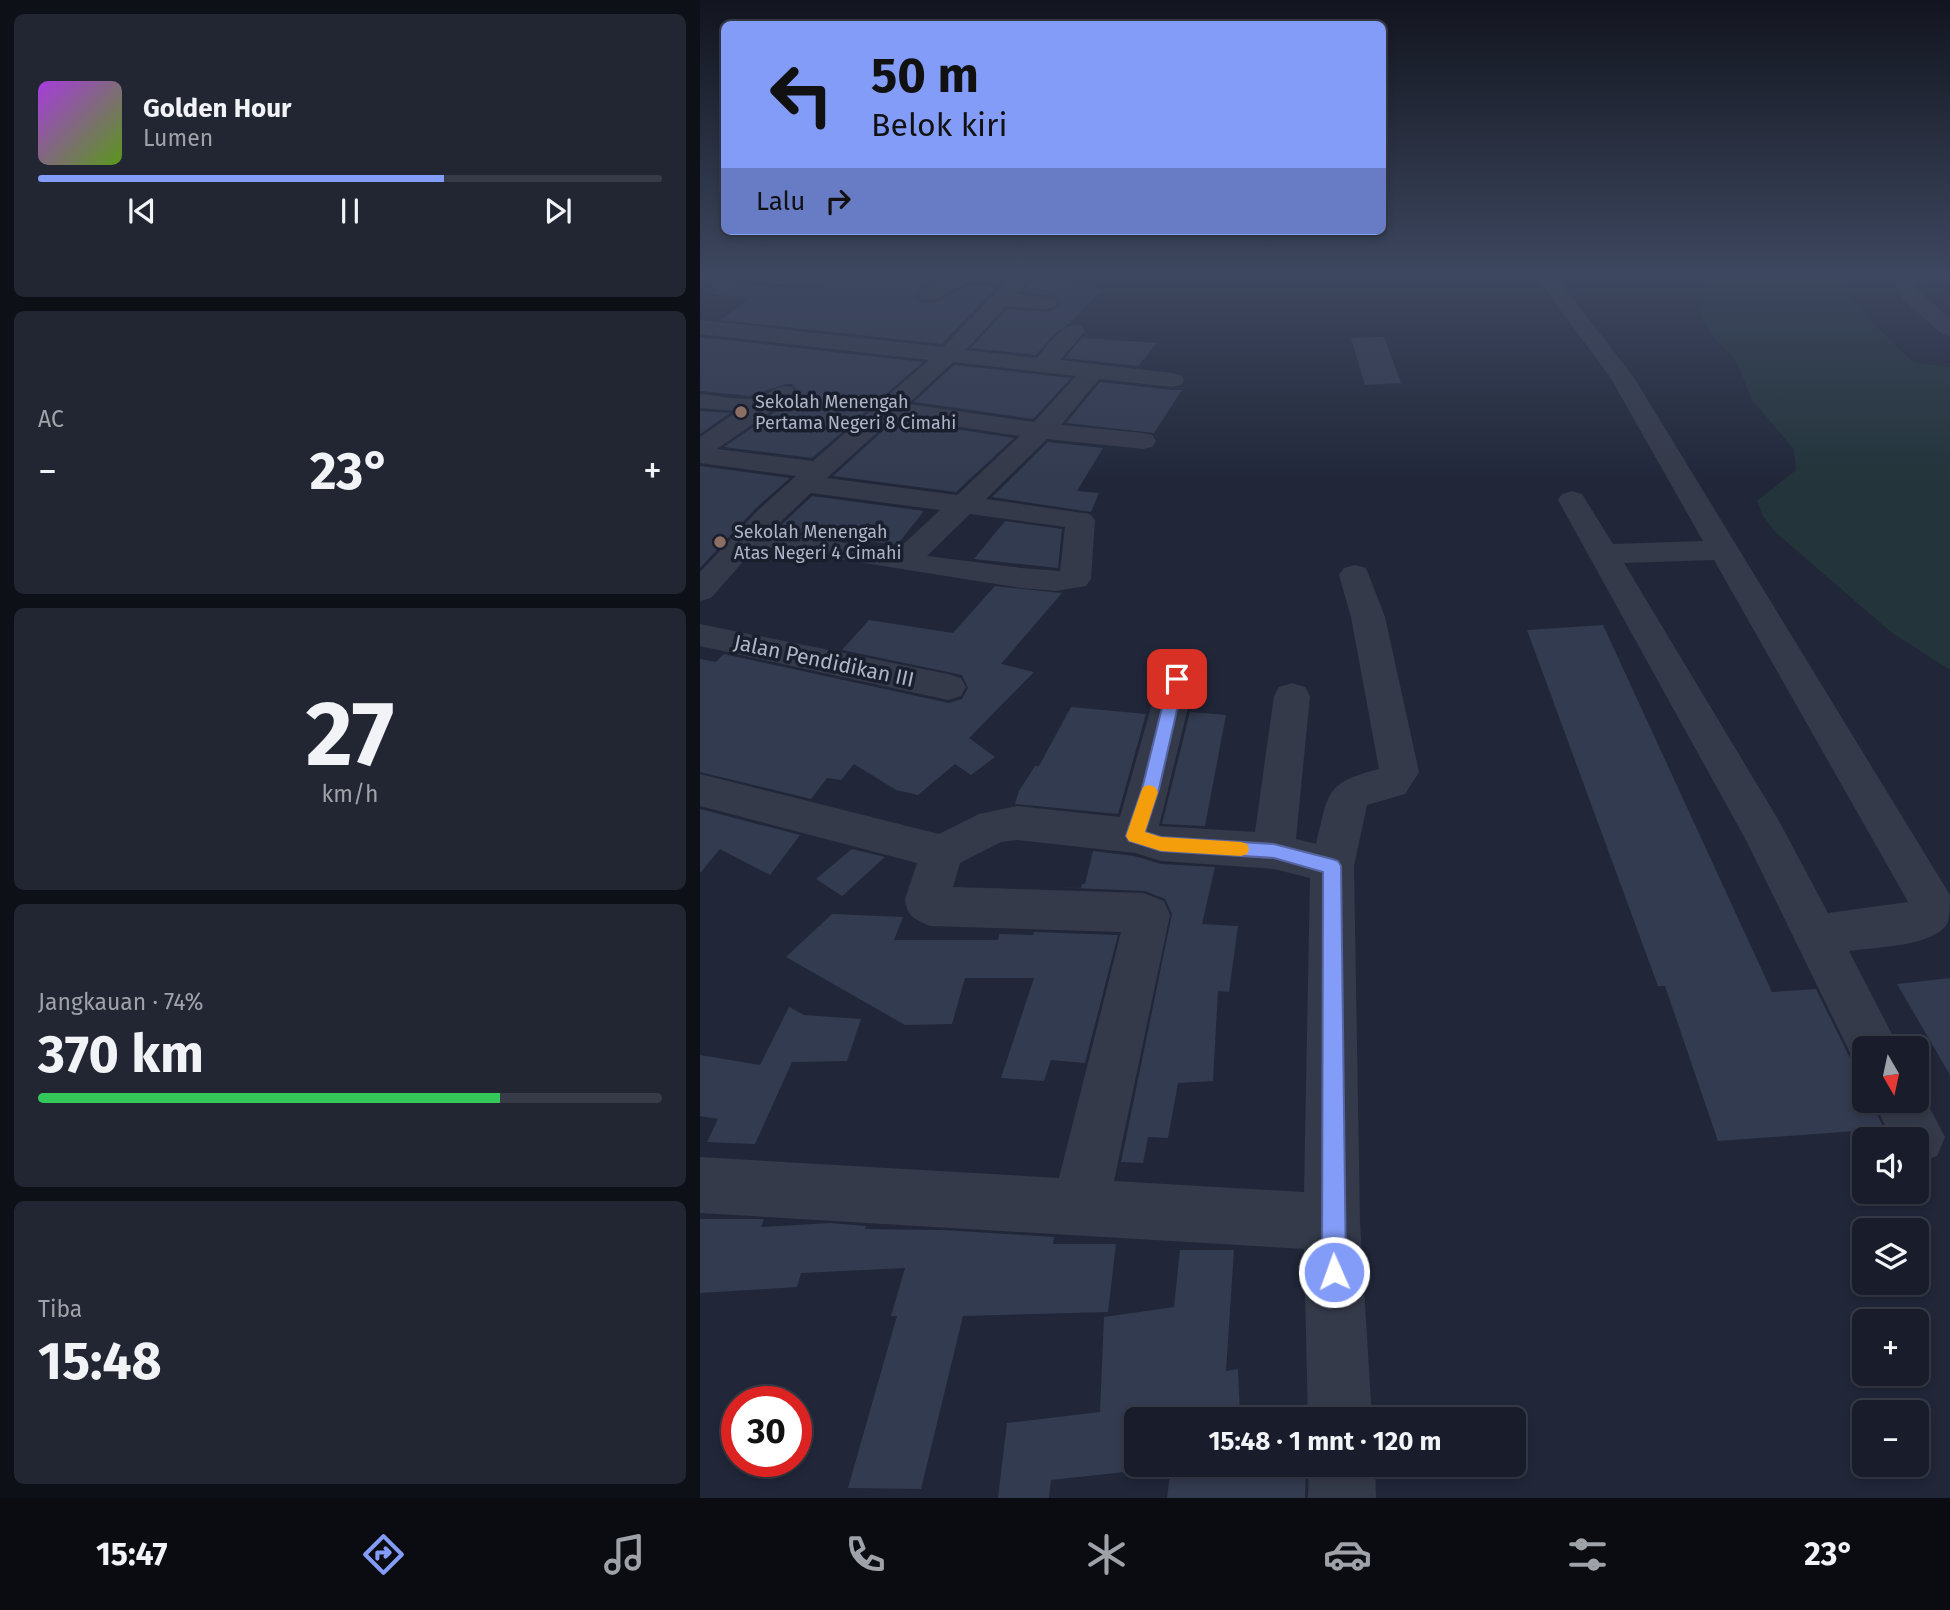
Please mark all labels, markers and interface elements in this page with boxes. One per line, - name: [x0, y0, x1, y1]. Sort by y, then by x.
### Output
- text: 50 m: [871, 46, 979, 105]
- icon: left: [756, 49, 847, 140]
- text: Golden Hour: [143, 93, 291, 124]
- text: Belok kiri: [871, 106, 1007, 144]
- text: Lumen: [143, 124, 213, 152]
- icon: right: [819, 182, 857, 220]
- text: Lalu: [756, 186, 805, 217]
- icon: previous: [123, 192, 161, 230]
- icon: pause: [331, 192, 369, 230]
- icon: next: [539, 192, 577, 230]
- place label: Sekolah Menengah Pertama Negeri 8 Cimahi: [755, 391, 956, 434]
- marker: Sekolah Menengah Pertama Negeri 8 Cimahi: [733, 404, 749, 420]
- text: AC: [38, 405, 64, 433]
- text: 23°: [310, 440, 390, 503]
- text: −: [38, 448, 57, 494]
- text: +: [643, 448, 662, 494]
- place label: Sekolah Menengah Atas Negeri 4 Cimahi: [734, 521, 902, 564]
- marker: Sekolah Menengah Atas Negeri 4 Cimahi: [712, 534, 728, 550]
- street label: Jalan Pendidikan III: [732, 629, 916, 693]
- pin: [1147, 649, 1207, 709]
- icon: arrive: [1158, 660, 1196, 698]
- text: 27: [306, 680, 394, 789]
- text: km/h: [322, 780, 378, 808]
- text: Jangkauan · 74%: [38, 988, 204, 1016]
- text: 370 km: [38, 1023, 204, 1086]
- north arrow: [1852, 1036, 1928, 1113]
- map controls: [1852, 1036, 1929, 1477]
- button: sound: [1852, 1127, 1929, 1204]
- button: layers: [1852, 1218, 1929, 1295]
- position arrow: [1297, 1235, 1371, 1309]
- text: Tiba: [38, 1295, 82, 1323]
- button: +: [1852, 1309, 1929, 1386]
- text: 15:48: [38, 1330, 162, 1393]
- speed limit sign: 30: [721, 1386, 812, 1477]
- button: −: [1852, 1400, 1929, 1477]
- text: 15:48 · 1 mnt · 120 m: [1208, 1426, 1442, 1457]
- icon: directions: [359, 1530, 408, 1579]
- icon: music: [600, 1530, 649, 1579]
- icon: phone: [841, 1530, 890, 1579]
- icon: climate: [1082, 1530, 1131, 1579]
- icon: car: [1323, 1530, 1372, 1579]
- icon: filters: [1563, 1530, 1612, 1579]
- text: 15:47: [96, 1535, 168, 1573]
- text: 23°: [1804, 1535, 1854, 1573]

